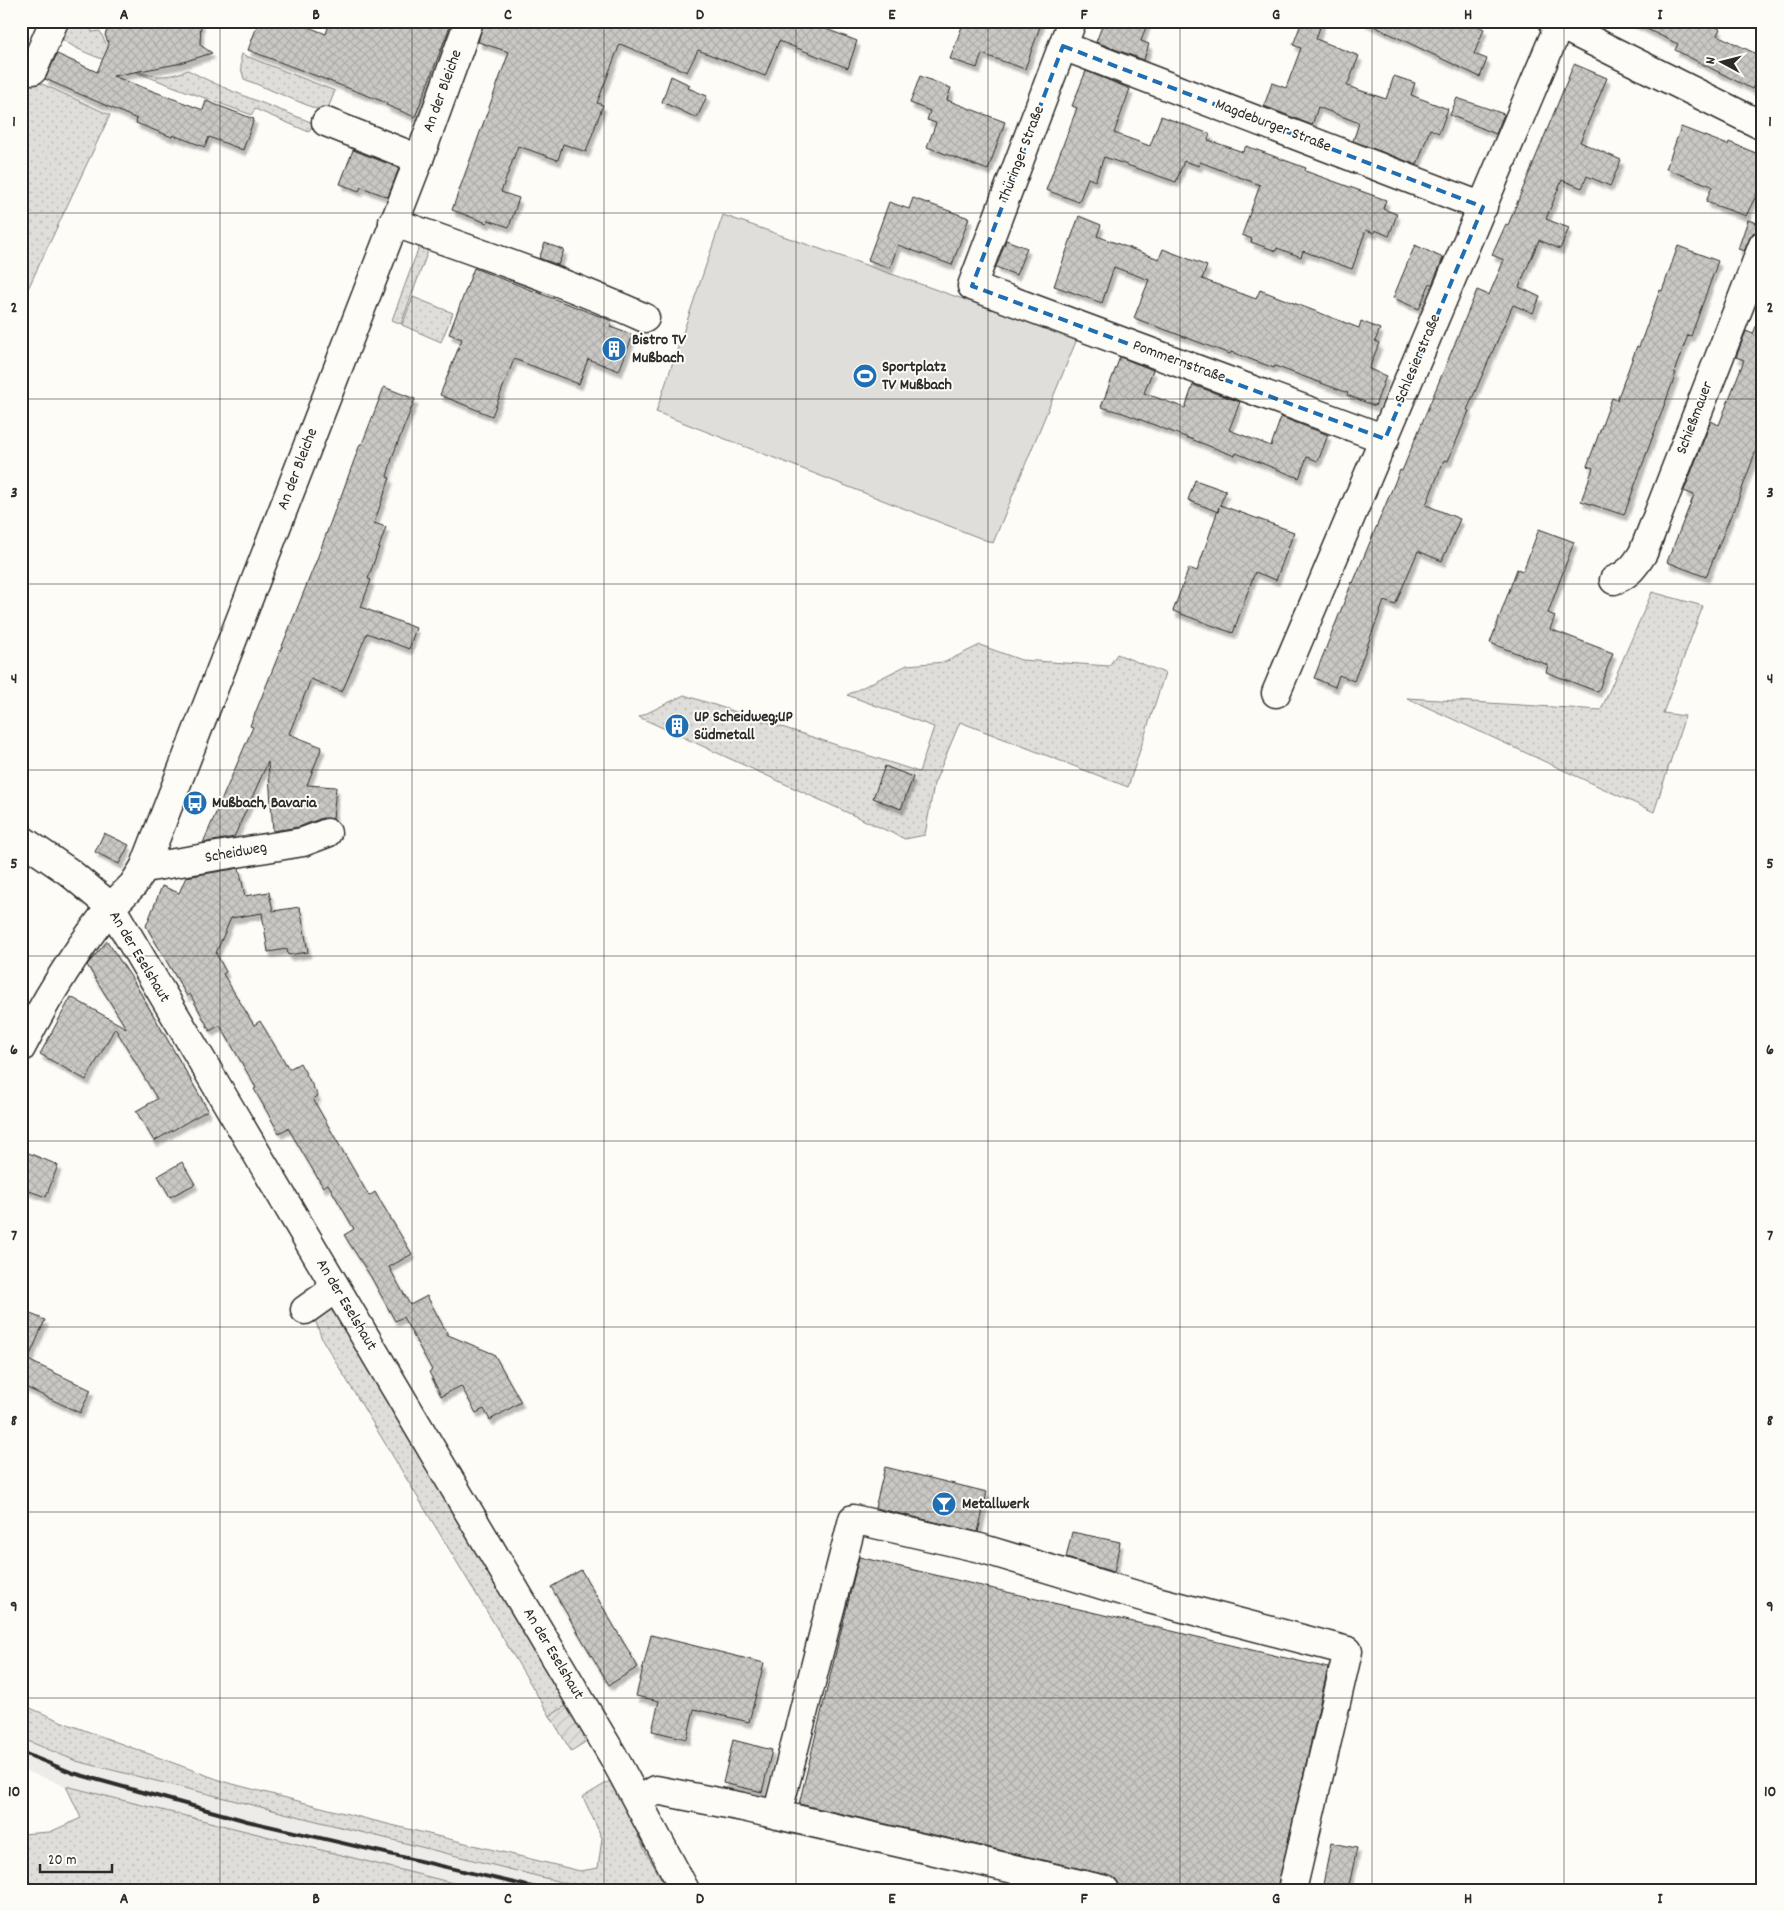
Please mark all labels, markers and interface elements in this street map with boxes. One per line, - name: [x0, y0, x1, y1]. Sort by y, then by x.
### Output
- text: A: [120, 4, 129, 27]
- text: B: [312, 4, 320, 27]
- text: C: [504, 4, 512, 27]
- text: D: [696, 4, 705, 27]
- text: E: [888, 4, 896, 27]
- text: F: [1080, 4, 1088, 27]
- text: G: [1272, 4, 1280, 27]
- text: H: [1464, 4, 1472, 27]
- text: I: [1658, 4, 1664, 27]
- north arrow: [1696, 38, 1746, 88]
- street label: An der Bleiche: [417, 47, 469, 135]
- text: N: [1701, 56, 1721, 65]
- street label: Magdeburger Straße: [1212, 93, 1334, 159]
- street label: Thüringer Straße: [993, 102, 1051, 206]
- text: 1: [12, 111, 16, 134]
- text: 1: [1768, 111, 1772, 134]
- text: 2: [11, 297, 18, 320]
- text: 2: [1767, 297, 1774, 320]
- street label: Schlesierstraße: [1389, 311, 1447, 407]
- place label: Bistro TV Mußbach: [632, 329, 686, 370]
- street label: Pommernstraße: [1129, 335, 1229, 389]
- building icon: Bistro TV Mußbach: [601, 336, 627, 362]
- place label: Sportplatz TV Mußbach: [882, 356, 952, 397]
- sports icon: Sportplatz TV Mußbach: [852, 363, 878, 389]
- street label: Schießmauer: [1671, 378, 1720, 458]
- street label: An der Bleiche: [272, 425, 324, 513]
- text: 3: [10, 482, 18, 505]
- text: 3: [1766, 482, 1774, 505]
- text: 4: [11, 668, 17, 691]
- text: 4: [1767, 668, 1773, 691]
- place label: UP Scheidweg;UP Südmetall: [694, 706, 794, 747]
- building icon: UP Scheidweg;UP Südmetall: [664, 713, 690, 739]
- bus stop icon: Mußbach, Bavaria: [182, 790, 208, 816]
- place label: Mußbach, Bavaria: [212, 792, 318, 815]
- street label: Scheidweg: [203, 836, 269, 870]
- text: 5: [10, 853, 18, 876]
- text: 5: [1766, 853, 1774, 876]
- street label: An der Eselshaut: [103, 907, 175, 1007]
- text: 6: [10, 1039, 18, 1062]
- text: 6: [1766, 1039, 1774, 1062]
- text: 7: [11, 1225, 17, 1248]
- text: 7: [1767, 1225, 1773, 1248]
- street label: An der Eselshaut: [310, 1255, 382, 1355]
- text: 8: [11, 1410, 18, 1433]
- text: 8: [1767, 1410, 1774, 1433]
- bar icon: Metallwerk: [931, 1491, 957, 1517]
- place label: Metallwerk: [962, 1493, 1030, 1516]
- text: 9: [10, 1596, 18, 1619]
- text: 9: [1766, 1596, 1774, 1619]
- street label: An der Eselshaut: [517, 1604, 589, 1704]
- text: 10: [8, 1781, 20, 1804]
- text: 10: [1764, 1781, 1776, 1804]
- scale bar: [40, 1841, 112, 1873]
- text: 20 m: [48, 1850, 76, 1872]
- text: A: [120, 1888, 129, 1911]
- text: B: [312, 1888, 320, 1911]
- text: C: [504, 1888, 512, 1911]
- text: D: [696, 1888, 705, 1911]
- text: E: [888, 1888, 896, 1911]
- text: F: [1080, 1888, 1088, 1911]
- text: G: [1272, 1888, 1280, 1911]
- text: H: [1464, 1888, 1472, 1911]
- text: I: [1658, 1888, 1664, 1911]

